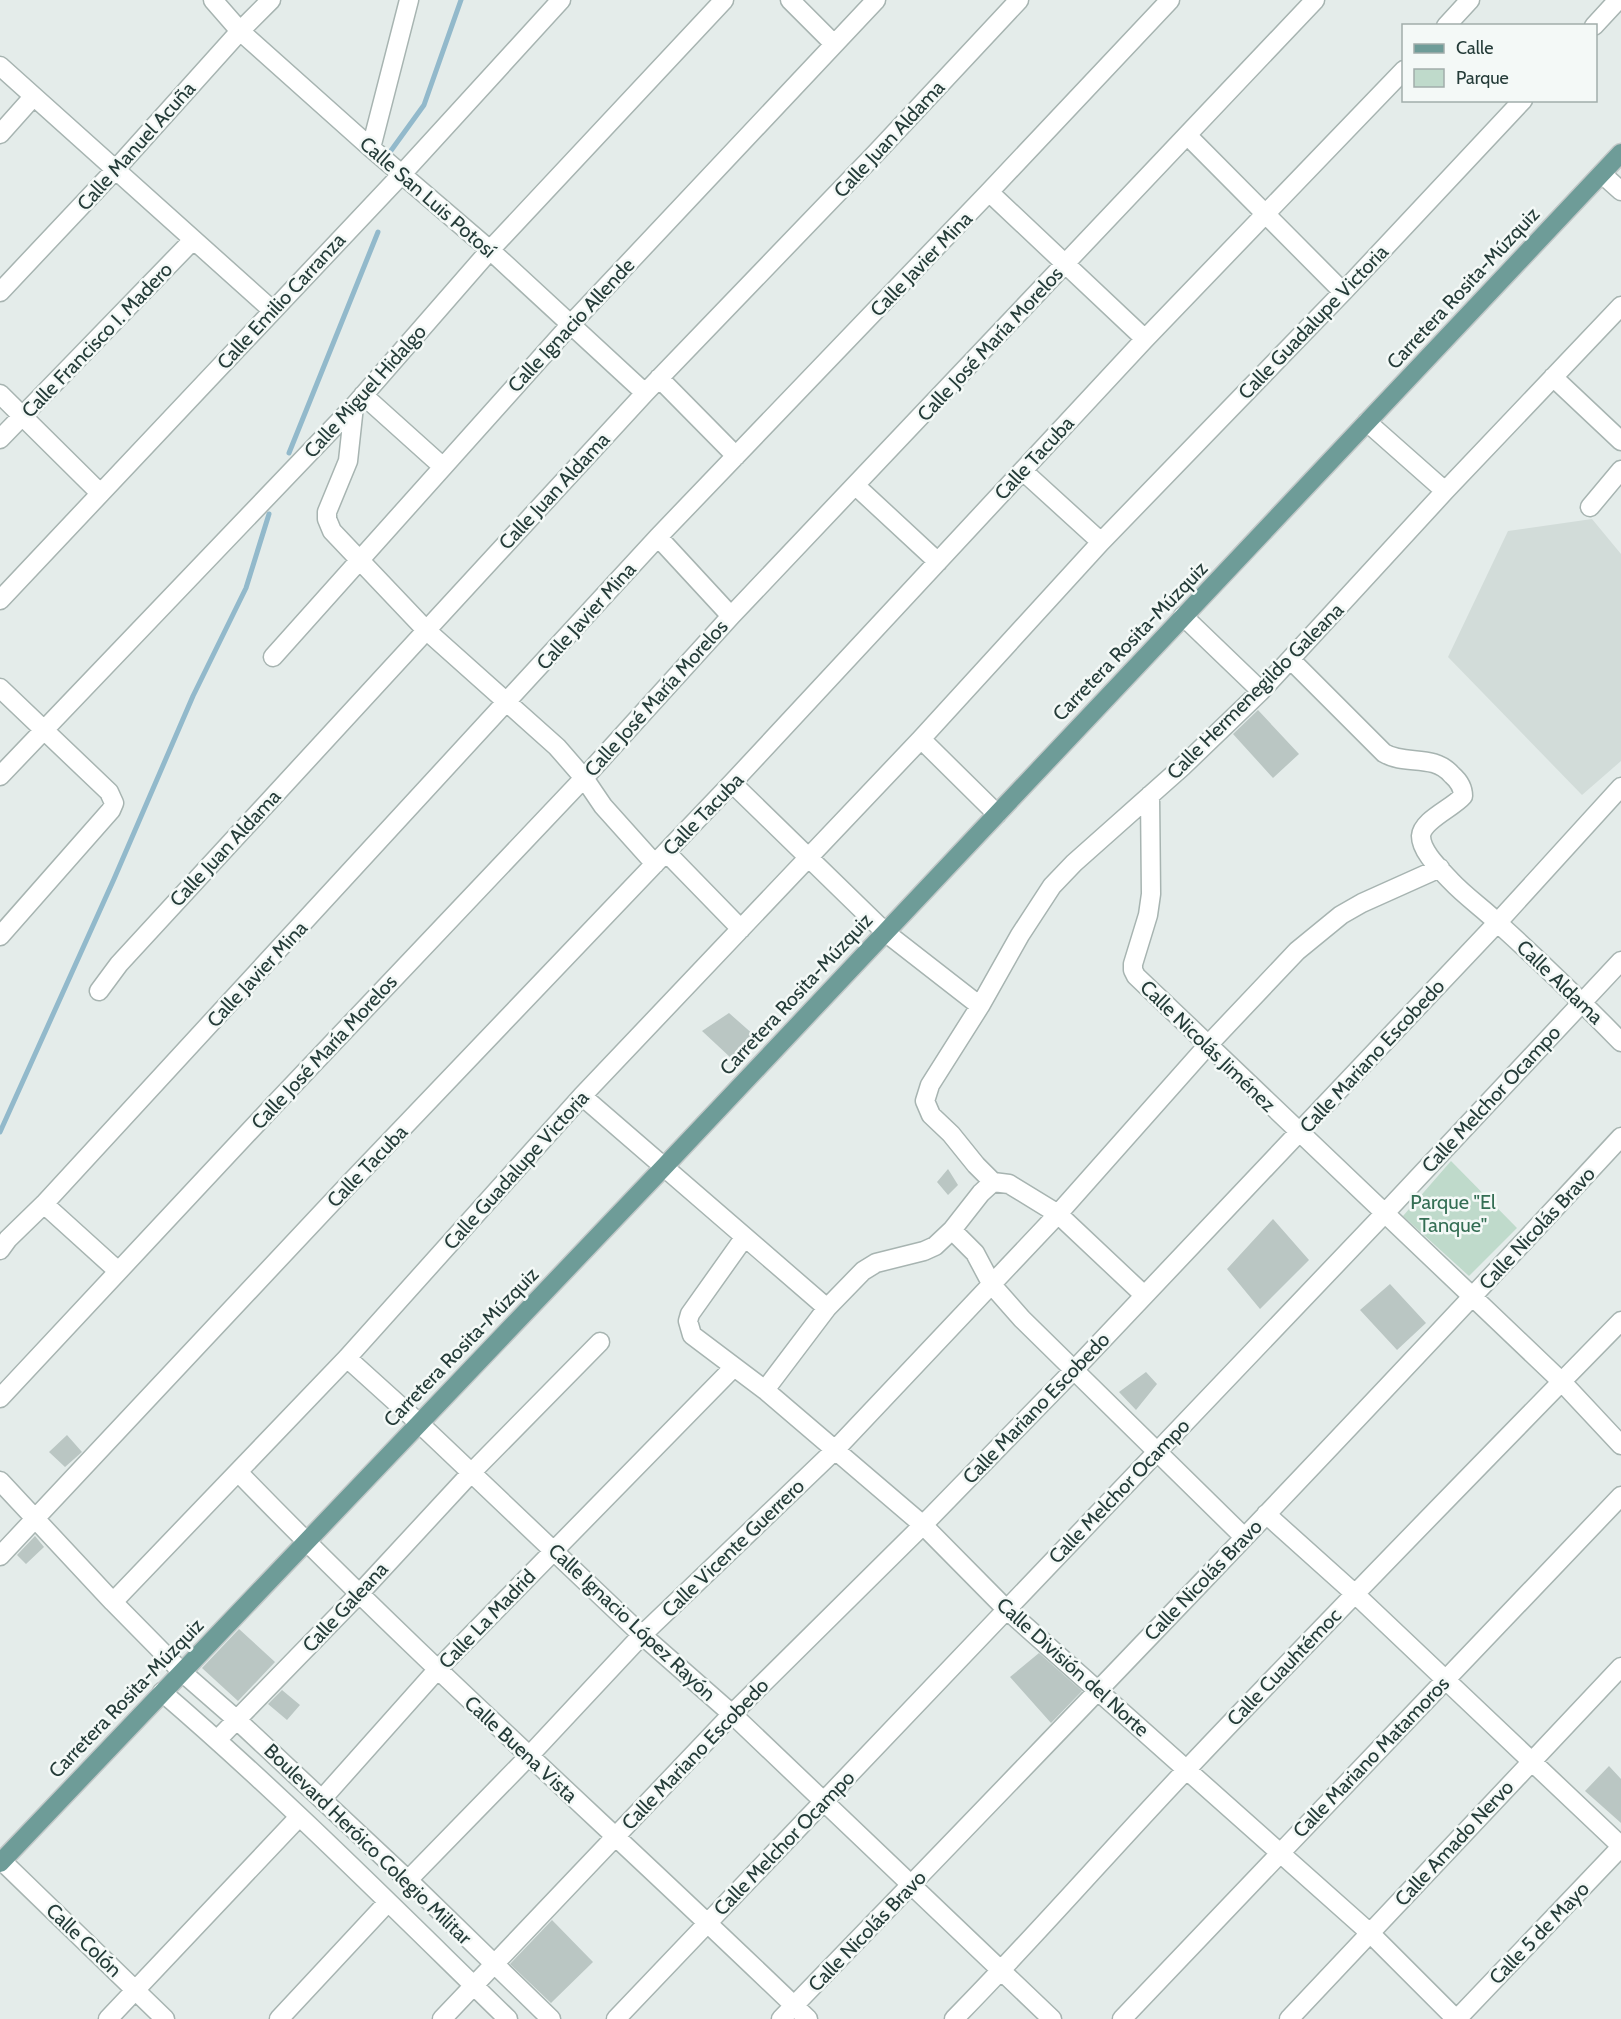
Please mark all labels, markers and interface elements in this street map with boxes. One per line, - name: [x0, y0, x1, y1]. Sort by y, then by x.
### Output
- legend: [1402, 24, 1597, 102]
- text: Calle: [1456, 37, 1493, 59]
- text: Parque: [1456, 67, 1509, 89]
- street label: Calle Juan Aldama: [829, 75, 950, 203]
- street label: Calle Manuel Acuña: [72, 76, 200, 215]
- street label: Calle San Luis Potosí: [355, 131, 501, 263]
- street label: Carretera Rosita-Múzquiz: [1382, 202, 1544, 374]
- street label: Calle Javier Mina: [865, 206, 977, 321]
- street label: Calle Emilio Carranza: [212, 228, 351, 374]
- street label: Calle Guadalupe Victoria: [1233, 240, 1393, 404]
- street label: Calle Ignacio Allende: [503, 253, 639, 397]
- street label: Calle Francisco I. Madero: [17, 257, 177, 423]
- street label: Calle José María Morelos: [912, 262, 1068, 426]
- street label: Calle Miguel Hidalgo: [299, 320, 431, 462]
- street label: Calle Tacuba: [989, 411, 1079, 505]
- street label: Calle Juan Aldama: [494, 427, 615, 555]
- street label: Carretera Rosita-Múzquiz: [1047, 556, 1213, 726]
- street label: Calle Javier Mina: [531, 557, 641, 675]
- street label: Calle Hermenegildo Galeana: [1162, 597, 1349, 784]
- street label: Calle José María Morelos: [579, 615, 733, 781]
- street label: Calle Tacuba: [658, 768, 748, 860]
- street label: Calle Juan Aldama: [165, 784, 286, 912]
- street label: Carretera Rosita-Múzquiz: [715, 908, 877, 1080]
- street label: Calle Javier Mina: [202, 916, 313, 1032]
- street label: Calle Aldama: [1512, 935, 1608, 1029]
- street label: Calle José María Morelos: [246, 970, 402, 1134]
- street label: Calle Mariano Escobedo: [1295, 974, 1449, 1138]
- street label: Calle Nicolás Jiménez: [1135, 975, 1281, 1117]
- street label: Calle Melchor Ocampo: [1417, 1021, 1565, 1177]
- street label: Calle Guadalupe Victoria: [438, 1085, 594, 1254]
- street label: Calle Tacuba: [322, 1120, 412, 1212]
- street label: Calle Nicolás Bravo: [1474, 1162, 1600, 1294]
- park label: Parque "El Tanque": [1410, 1190, 1496, 1237]
- street label: Carretera Rosita-Múzquiz: [378, 1262, 544, 1432]
- street label: Calle Mariano Escobedo: [957, 1327, 1115, 1489]
- street label: Calle Melchor Ocampo: [1044, 1414, 1194, 1568]
- street label: Calle Vicente Guerrero: [657, 1474, 809, 1622]
- street label: Calle Nicolás Bravo: [1139, 1514, 1267, 1646]
- street label: Calle Ignacio López Rayón: [543, 1538, 721, 1706]
- street label: Calle Galeana: [297, 1557, 393, 1657]
- street label: Calle La Madrid: [434, 1564, 540, 1674]
- street label: Calle División del Norte: [992, 1592, 1154, 1742]
- street label: Calle Cuauhtémoc: [1222, 1603, 1346, 1731]
- street label: Carretera Rosita-Múzquiz: [43, 1613, 209, 1783]
- street label: Calle Mariano Matamoros: [1288, 1672, 1454, 1842]
- street label: Calle Mariano Escobedo: [616, 1673, 774, 1835]
- street label: Calle Buena Vista: [460, 1691, 583, 1808]
- street label: Boulevard Heróico Colegio Militar: [259, 1739, 477, 1950]
- street label: Calle Melchor Ocampo: [709, 1766, 859, 1920]
- street label: Calle Amado Nervo: [1390, 1775, 1518, 1911]
- street label: Calle Nicolás Bravo: [803, 1865, 931, 1997]
- street label: Calle 5 de Mayo: [1484, 1877, 1594, 1989]
- street label: Calle Colón: [41, 1898, 127, 1982]

